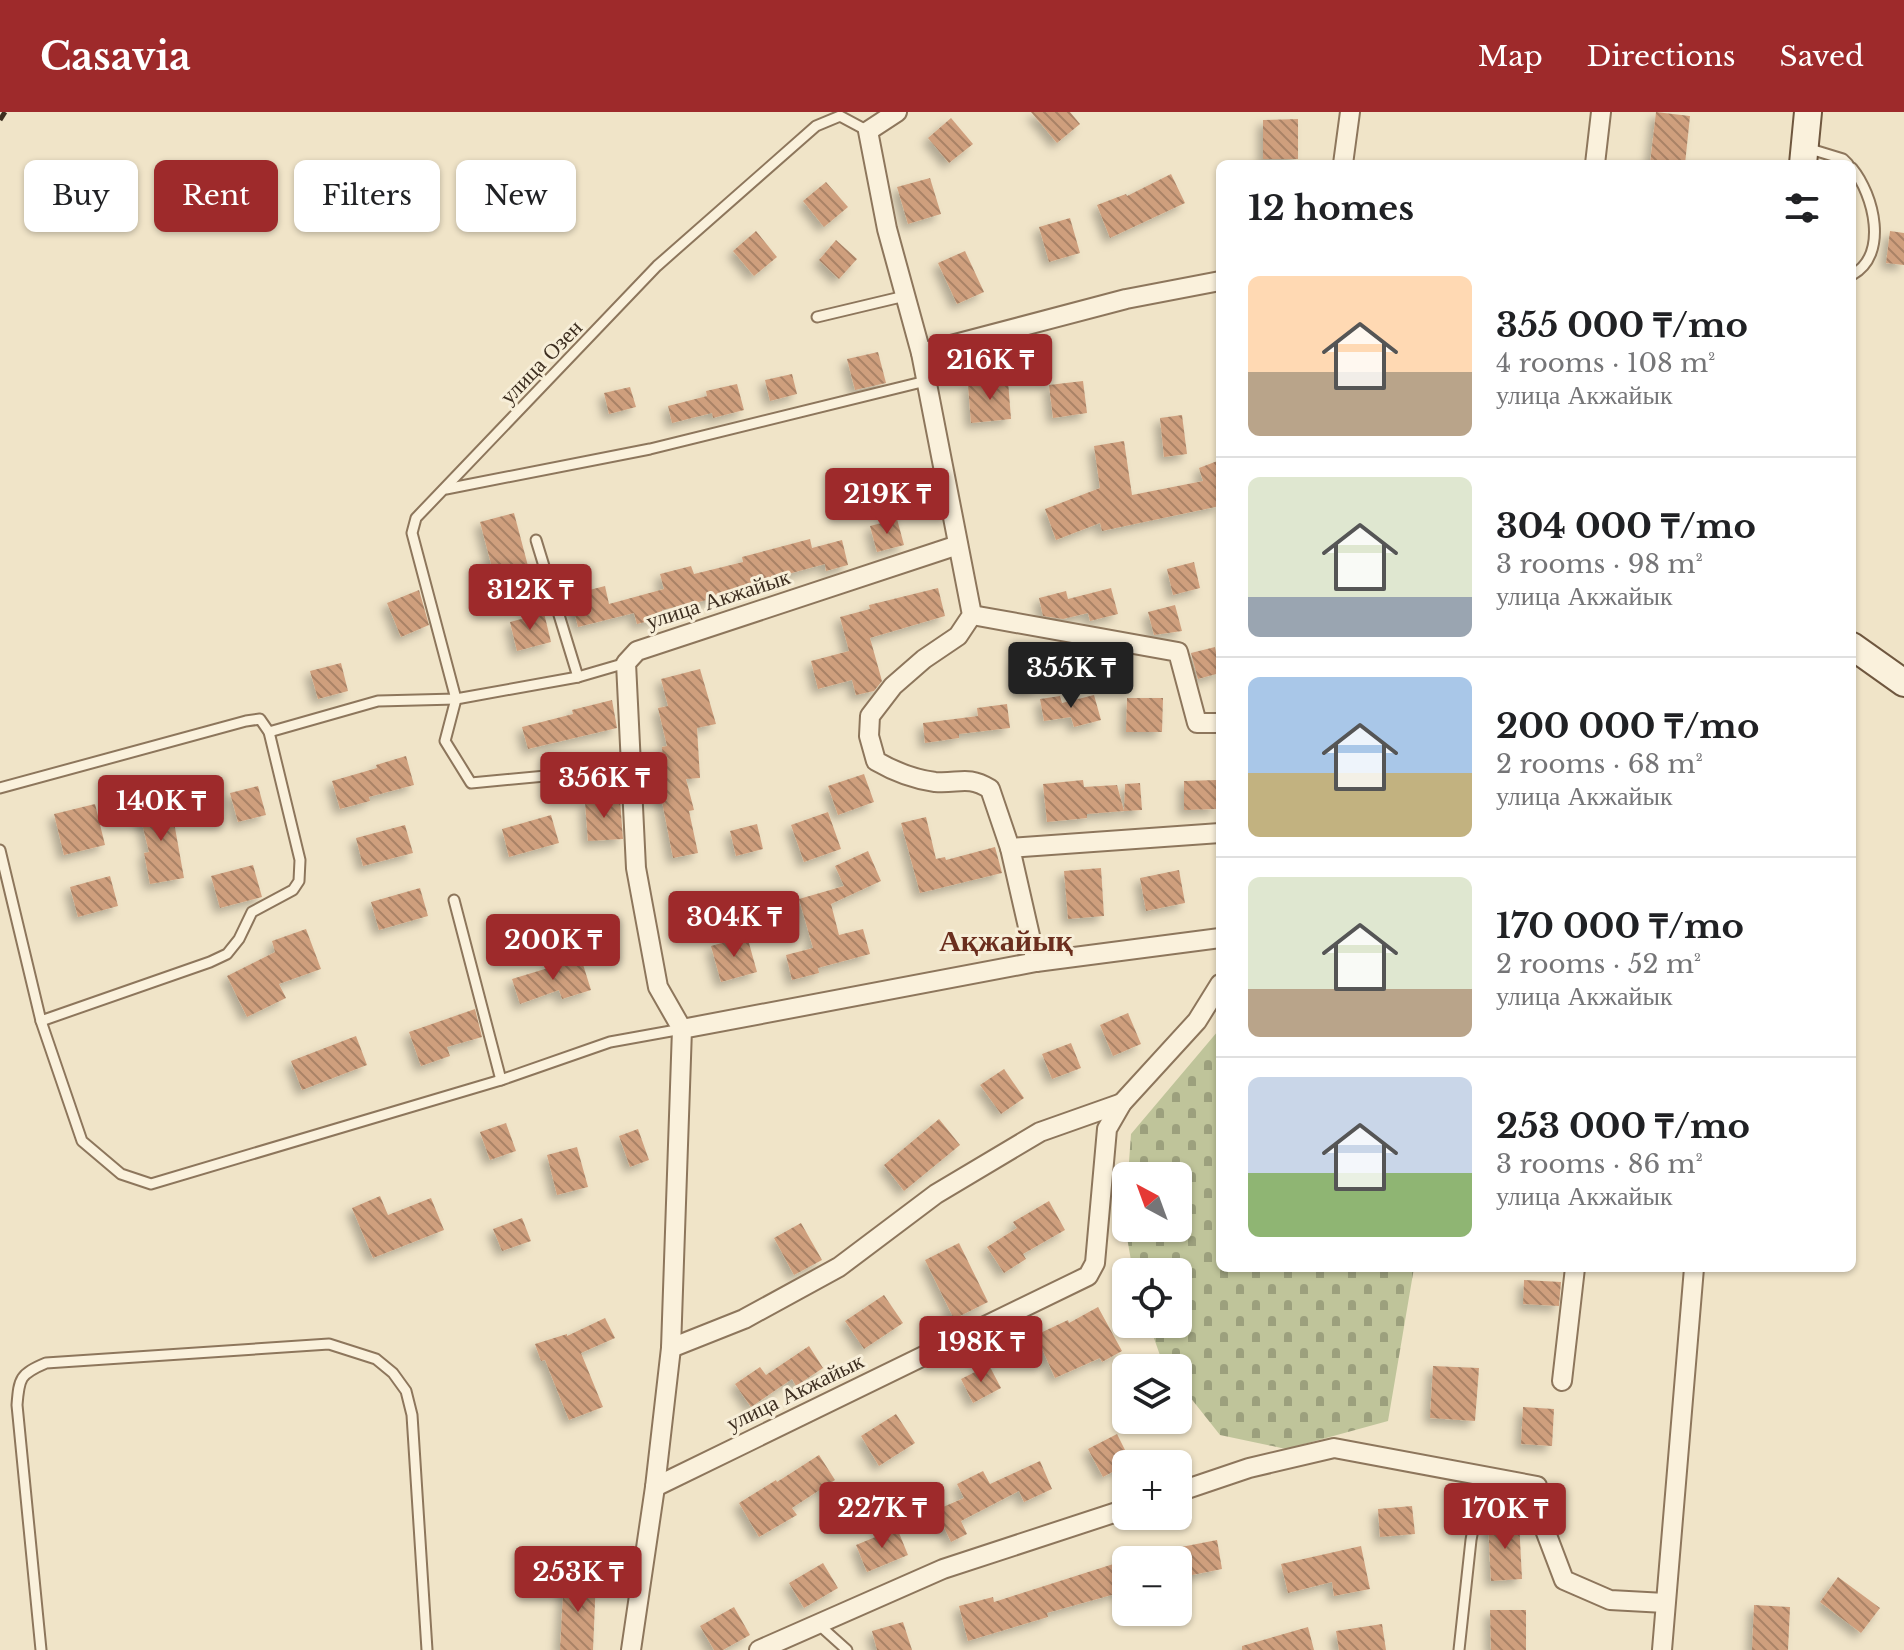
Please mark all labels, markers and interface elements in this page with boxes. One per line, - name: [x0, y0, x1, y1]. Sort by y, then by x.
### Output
- text: Casavia: [40, 33, 191, 80]
- text: Map: [1478, 39, 1543, 74]
- text: Directions: [1587, 39, 1736, 74]
- text: Saved: [1780, 39, 1864, 74]
- chip: Buy: [24, 160, 138, 232]
- chip: Rent: [154, 160, 278, 232]
- chip: Filters: [294, 160, 440, 232]
- chip: New: [456, 160, 576, 232]
- icon: filters: [1780, 186, 1824, 230]
- text: 12 homes: [1248, 187, 1414, 229]
- text: 355 000 ₸/mo: [1496, 304, 1748, 346]
- icon: home: [1312, 308, 1408, 404]
- street label: улица Озен: [494, 314, 588, 410]
- pin: 216K ₸: [925, 334, 1055, 402]
- text: 216K ₸: [946, 344, 1034, 376]
- text: 4 rooms · 108 m²: [1496, 347, 1716, 379]
- text: улица Акжайык: [1496, 379, 1673, 411]
- pin: 219K ₸: [822, 468, 952, 536]
- text: 219K ₸: [843, 478, 931, 510]
- text: 304 000 ₸/mo: [1496, 505, 1756, 547]
- icon: home: [1312, 509, 1408, 605]
- text: 3 rooms · 98 m²: [1496, 548, 1703, 580]
- street label: улица Акжайык: [643, 563, 794, 635]
- pin: 312K ₸: [465, 564, 595, 632]
- text: 312K ₸: [487, 574, 573, 606]
- text: улица Акжайык: [1496, 580, 1673, 612]
- pin: 355K ₸: [1006, 642, 1136, 710]
- text: 355K ₸: [1026, 652, 1116, 684]
- text: 200 000 ₸/mo: [1496, 705, 1759, 747]
- icon: home: [1312, 709, 1408, 805]
- text: 2 rooms · 68 m²: [1496, 748, 1703, 780]
- pin: 356K ₸: [539, 752, 669, 820]
- text: 356K ₸: [558, 762, 650, 794]
- pin: 140K ₸: [96, 775, 226, 843]
- text: улица Акжайык: [1496, 780, 1673, 812]
- text: 140K ₸: [116, 785, 206, 817]
- pin: 304K ₸: [669, 891, 799, 959]
- text: 304K ₸: [686, 901, 782, 933]
- text: 170 000 ₸/mo: [1496, 905, 1744, 947]
- icon: home: [1312, 909, 1408, 1005]
- pin: 200K ₸: [488, 914, 618, 982]
- district label: Ақжайық: [939, 922, 1074, 959]
- text: 200K ₸: [504, 924, 602, 956]
- text: 2 rooms · 52 m²: [1496, 948, 1701, 980]
- text: улица Акжайык: [1496, 980, 1673, 1012]
- text: 253 000 ₸/mo: [1496, 1105, 1750, 1147]
- icon: home: [1312, 1109, 1408, 1205]
- text: 3 rooms · 86 m²: [1496, 1148, 1703, 1180]
- north arrow: [1112, 1162, 1192, 1242]
- map controls: [1112, 1162, 1192, 1626]
- text: улица Акжайык: [1496, 1180, 1673, 1212]
- button: locate: [1112, 1258, 1192, 1338]
- pin: 198K ₸: [916, 1316, 1046, 1384]
- text: 198K ₸: [937, 1326, 1025, 1358]
- street label: улица Акжайык: [722, 1347, 868, 1437]
- button: layers: [1112, 1354, 1192, 1434]
- button: +: [1112, 1450, 1192, 1530]
- pin: 227K ₸: [817, 1482, 947, 1550]
- pin: 170K ₸: [1440, 1483, 1570, 1551]
- text: 227K ₸: [837, 1492, 927, 1524]
- text: 170K ₸: [1462, 1493, 1548, 1525]
- pin: 253K ₸: [513, 1546, 643, 1614]
- button: −: [1112, 1546, 1192, 1626]
- text: 253K ₸: [533, 1556, 623, 1588]

